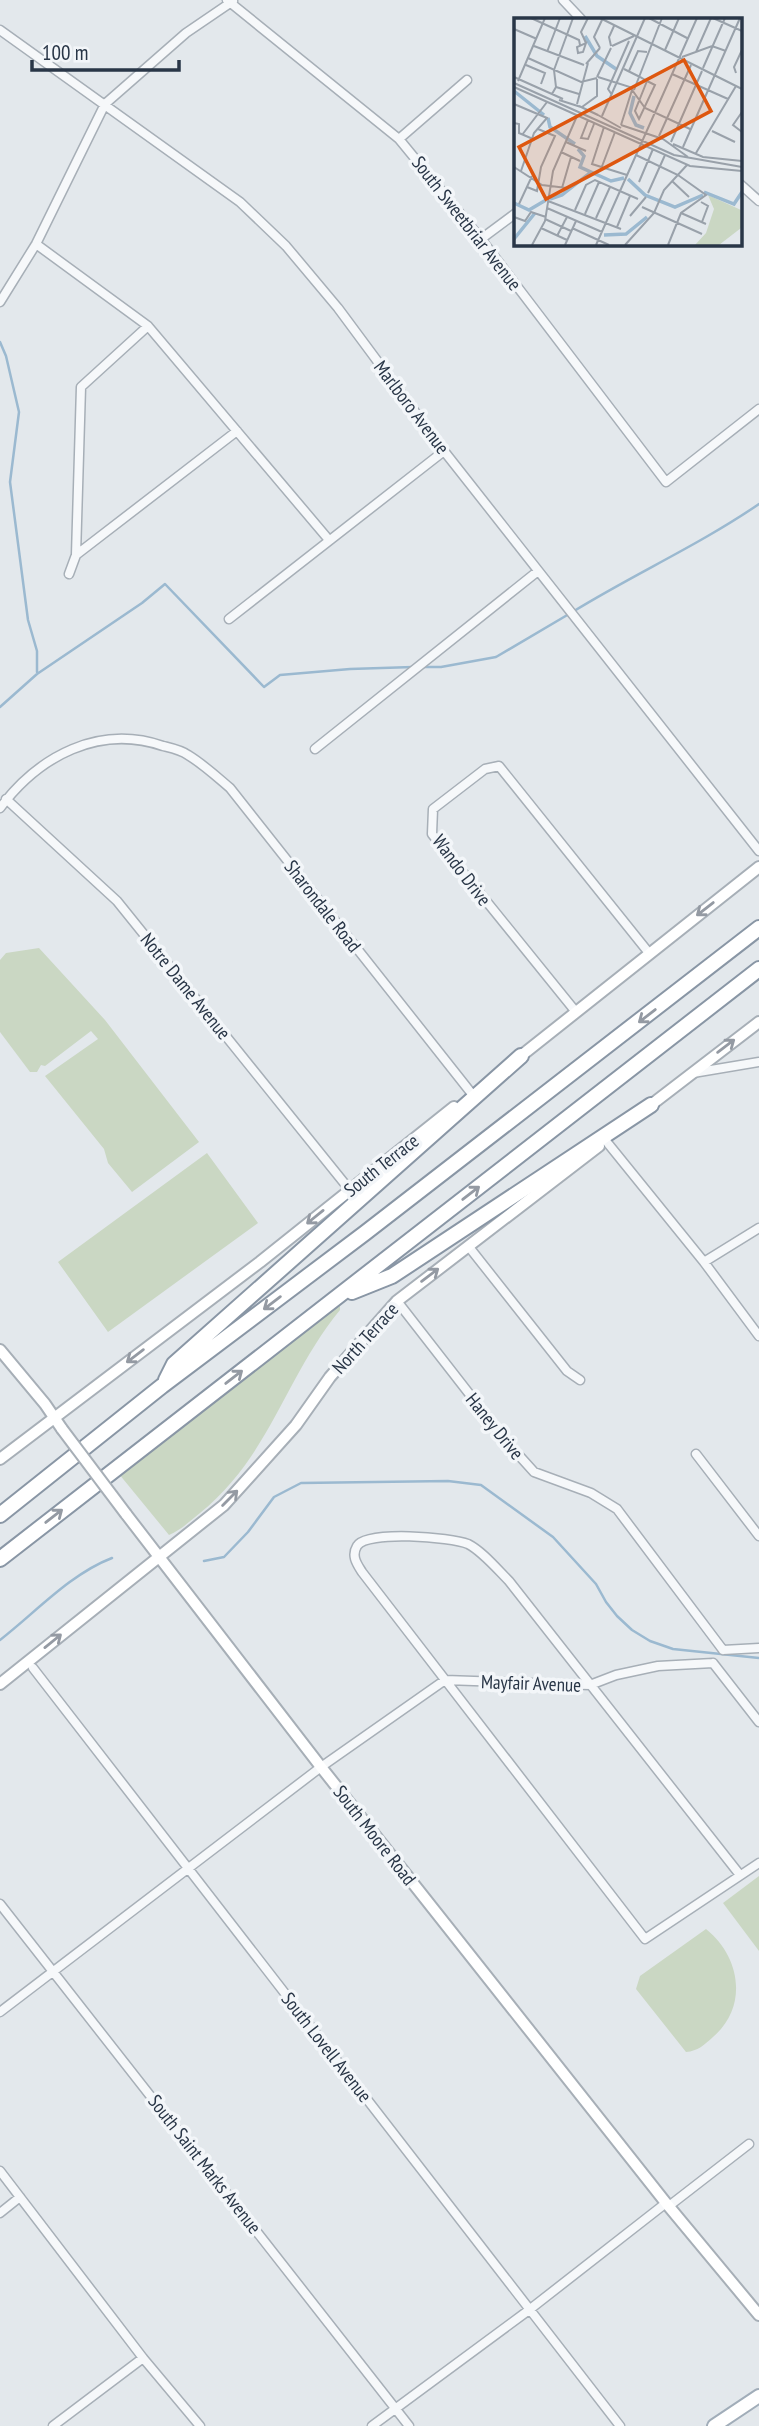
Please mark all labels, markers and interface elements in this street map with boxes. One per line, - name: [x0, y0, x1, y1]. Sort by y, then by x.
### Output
- inset map: [514, 18, 742, 245]
- scale bar: [32, 28, 178, 72]
- text: 100 m: [42, 39, 88, 66]
- street label: South Sweetbriar Avenue: [407, 151, 527, 295]
- street label: Marlboro Avenue: [369, 356, 455, 459]
- street label: Wando Drive: [427, 830, 497, 911]
- street label: Sharondale Road: [280, 855, 366, 957]
- one-way arrow: [696, 902, 715, 917]
- street label: Notre Dame Avenue: [136, 928, 236, 1044]
- one-way arrow: [639, 1008, 657, 1023]
- one-way arrow: [717, 1039, 736, 1054]
- street label: South Terrace: [339, 1128, 423, 1202]
- one-way arrow: [462, 1185, 480, 1200]
- one-way arrow: [306, 1209, 324, 1225]
- one-way arrow: [421, 1268, 439, 1283]
- one-way arrow: [263, 1296, 282, 1310]
- street label: North Terrace: [327, 1297, 403, 1379]
- one-way arrow: [126, 1348, 144, 1363]
- one-way arrow: [224, 1370, 242, 1385]
- street label: Haney Drive: [461, 1388, 529, 1464]
- one-way arrow: [221, 1490, 238, 1507]
- one-way arrow: [44, 1509, 62, 1524]
- one-way arrow: [44, 1634, 62, 1649]
- street label: Mayfair Avenue: [480, 1669, 582, 1697]
- street label: South Moore Road: [329, 1780, 421, 1890]
- street label: South Lovell Avenue: [277, 1987, 377, 2107]
- street label: South Saint Marks Avenue: [143, 2090, 267, 2238]

